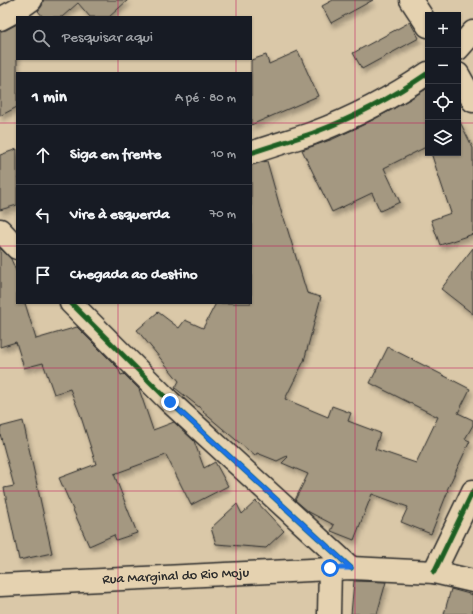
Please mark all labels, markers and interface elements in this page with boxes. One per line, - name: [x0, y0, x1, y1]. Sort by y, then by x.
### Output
- map controls: [425, 12, 461, 156]
- button: +: [425, 12, 461, 48]
- search box: [16, 16, 252, 60]
- icon: search: [30, 27, 52, 49]
- text: Pesquisar aqui: [62, 29, 153, 47]
- button: −: [425, 48, 461, 84]
- button: locate: [425, 84, 461, 120]
- text: 1 min: [32, 88, 67, 108]
- text: A pé · 80 m: [175, 91, 236, 106]
- button: layers: [425, 120, 461, 156]
- icon: ahead: [32, 144, 54, 166]
- text: Siga em frente: [70, 146, 161, 164]
- text: 10 m: [211, 147, 236, 162]
- icon: left: [32, 204, 54, 226]
- text: Vire à esquerda: [70, 206, 170, 224]
- text: 70 m: [210, 207, 236, 222]
- icon: arrive: [32, 264, 54, 286]
- text: Chegada ao destino: [70, 266, 197, 284]
- route end: [161, 393, 179, 411]
- route start: [321, 559, 339, 577]
- street label: Rua Marginal do Rio Moju: [102, 564, 250, 589]

